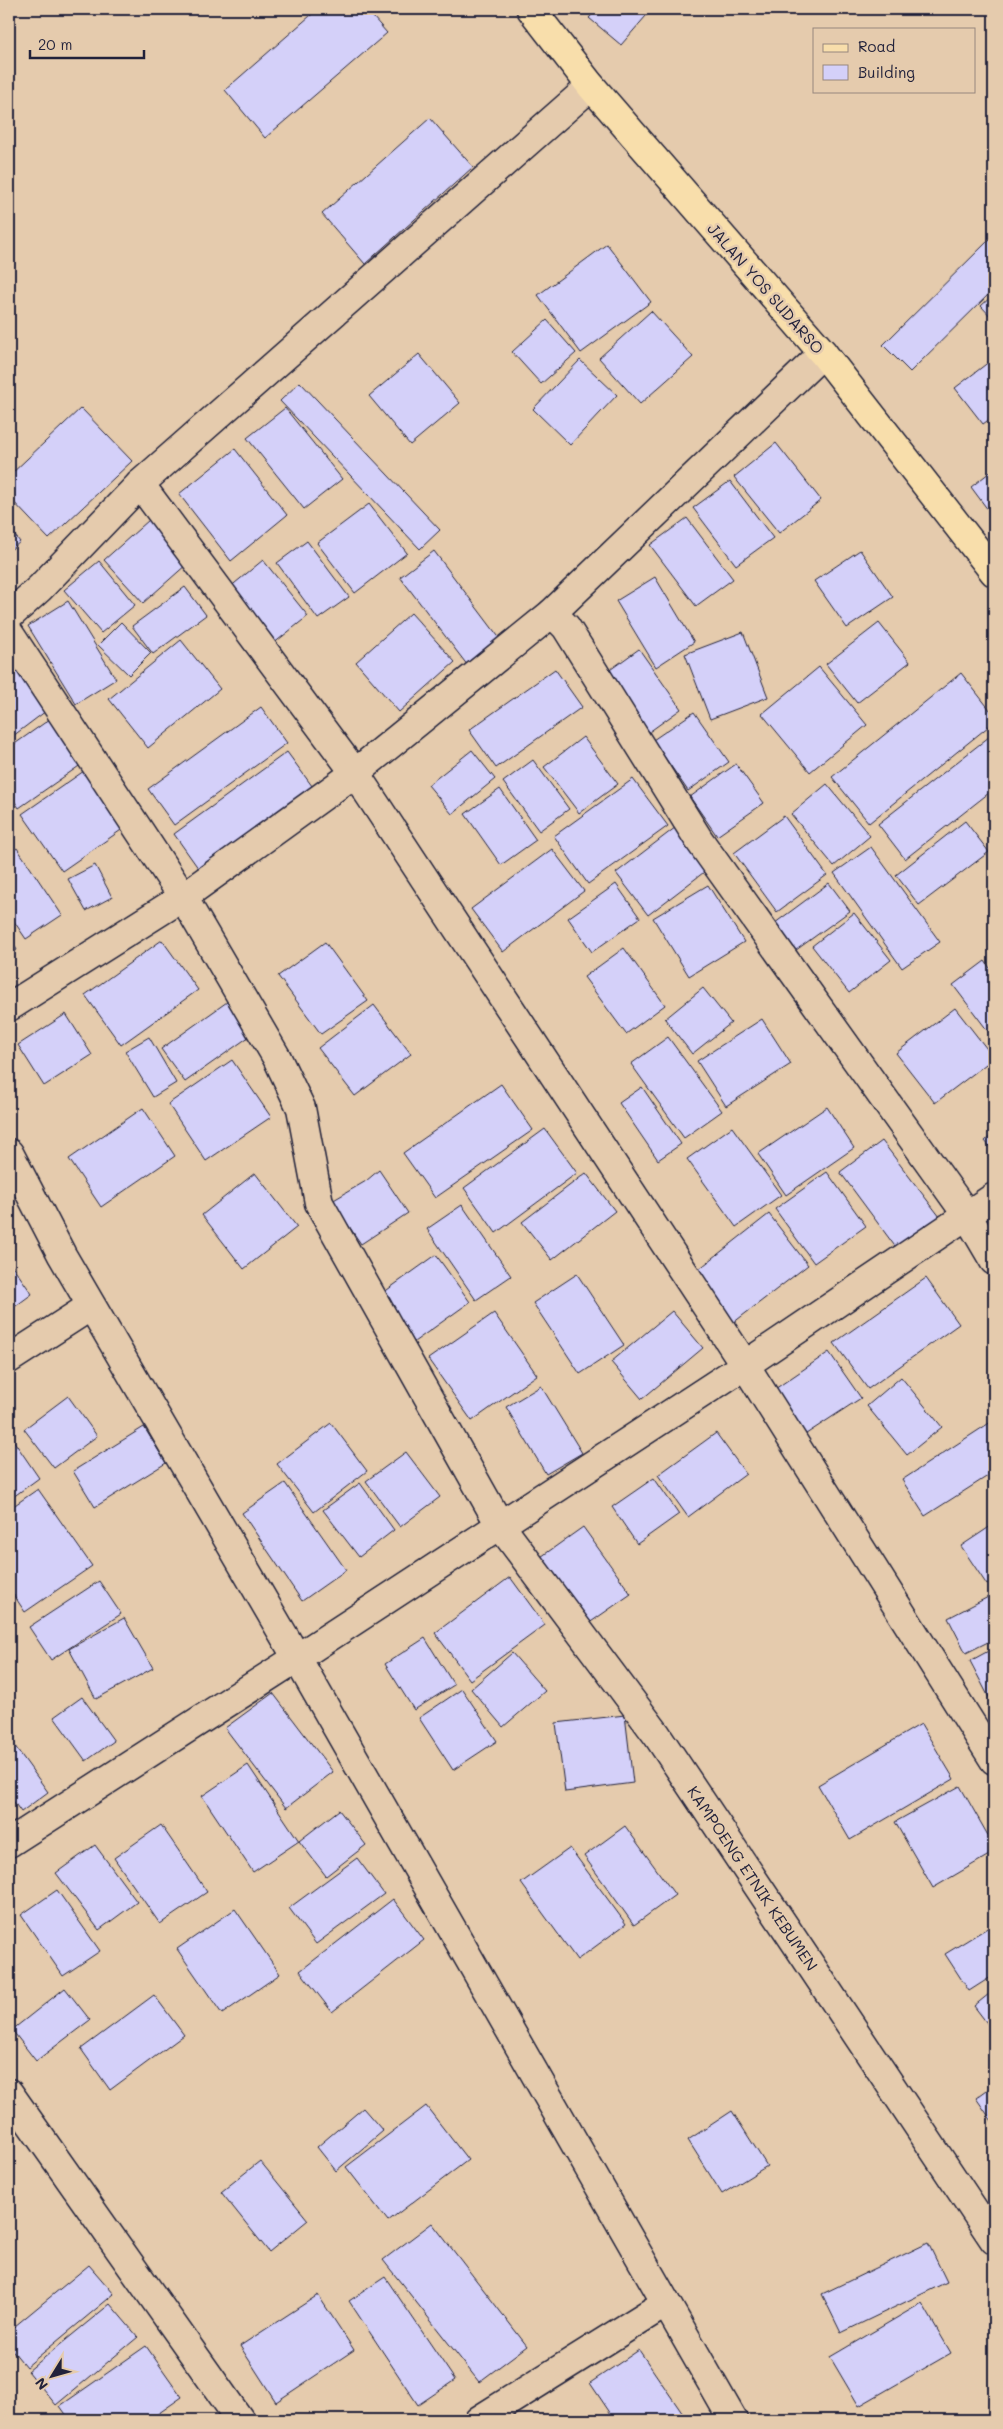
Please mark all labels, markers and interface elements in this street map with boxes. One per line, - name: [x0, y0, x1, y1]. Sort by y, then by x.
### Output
- scale bar: [30, 28, 144, 60]
- legend: [813, 28, 976, 92]
- text: 20 m: [38, 34, 72, 54]
- text: Road: [858, 36, 895, 56]
- text: Building: [858, 62, 915, 82]
- street label: JALAN YOS SUDARSO: [703, 218, 829, 358]
- street label: KAMPOENG ETNIK KEBUMEN: [683, 1781, 823, 1975]
- north arrow: [28, 2352, 78, 2402]
- text: N: [30, 2374, 52, 2394]

